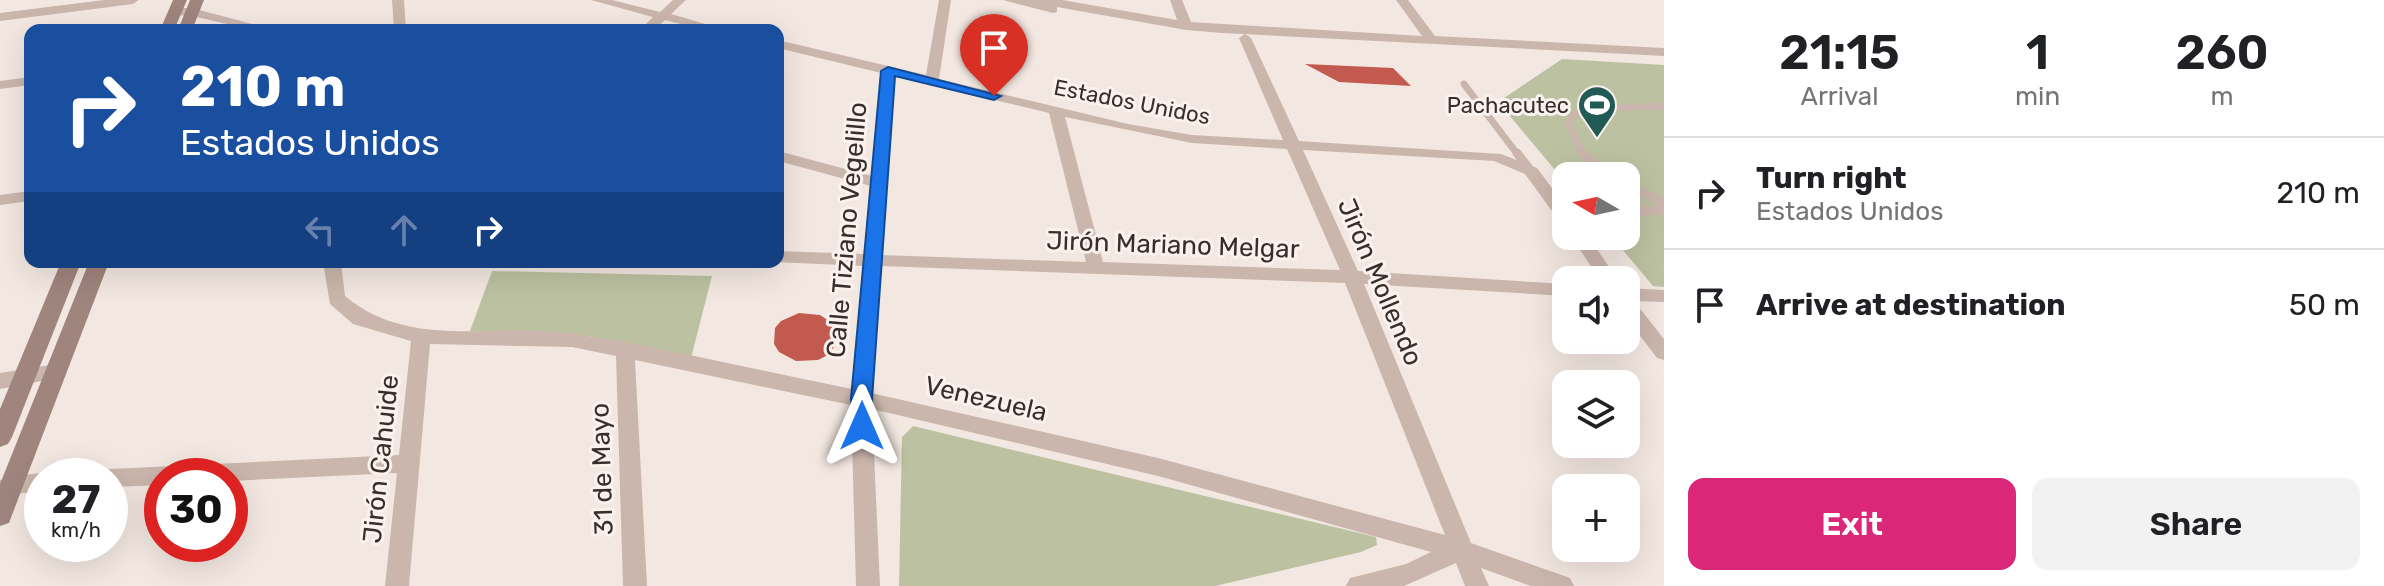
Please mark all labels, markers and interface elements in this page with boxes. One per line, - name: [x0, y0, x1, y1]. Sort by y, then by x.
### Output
- pin: [960, 14.0, 1028, 96]
- text: 21:15: [1779, 24, 1900, 81]
- text: 1: [2026, 24, 2049, 81]
- text: 260: [2176, 24, 2269, 81]
- icon: arrive: [972, 26, 1016, 70]
- text: 210 m: [180, 54, 346, 120]
- icon: right: [48, 56, 152, 160]
- street label: Estados Unidos: [1052, 74, 1212, 130]
- text: Arrival: [1800, 81, 1879, 112]
- text: min: [2015, 81, 2060, 112]
- text: m: [2211, 81, 2234, 112]
- sports icon: Pachacutec: [1576, 84, 1618, 139]
- place label: Pachacutec: [1447, 92, 1569, 119]
- street label: Calle Tiziano Vegelillo: [820, 101, 874, 359]
- text: Estados Unidos: [180, 121, 440, 164]
- text: Turn right: [1756, 160, 1907, 196]
- north arrow: [1552, 162, 1640, 250]
- map controls: [1552, 162, 1640, 562]
- icon: right: [1688, 171, 1732, 215]
- text: 210 m: [2276, 175, 2360, 211]
- street label: Jirón Mollendo: [1331, 194, 1429, 370]
- text: Estados Unidos: [1756, 196, 1943, 227]
- icon: left: [298, 208, 342, 252]
- icon: ahead: [382, 208, 426, 252]
- icon: right: [466, 208, 510, 252]
- street label: Jirón Mariano Melgar: [1046, 225, 1300, 265]
- button: sound: [1552, 266, 1640, 354]
- icon: arrive: [1688, 283, 1732, 327]
- text: Arrive at destination: [1756, 287, 2066, 323]
- text: 50 m: [2289, 287, 2360, 323]
- street label: Venezuela: [922, 370, 1050, 428]
- button: layers: [1552, 370, 1640, 458]
- street label: Jirón Cahuide: [357, 373, 405, 545]
- position arrow: [820, 384, 904, 468]
- street label: 31 de Mayo: [584, 402, 620, 536]
- speed limit sign: 30: [144, 458, 248, 562]
- button: +: [1552, 474, 1640, 562]
- text: 27: [52, 476, 100, 523]
- button: Exit: [1688, 478, 2016, 570]
- button: Share: [2032, 478, 2360, 570]
- text: km/h: [51, 518, 101, 542]

